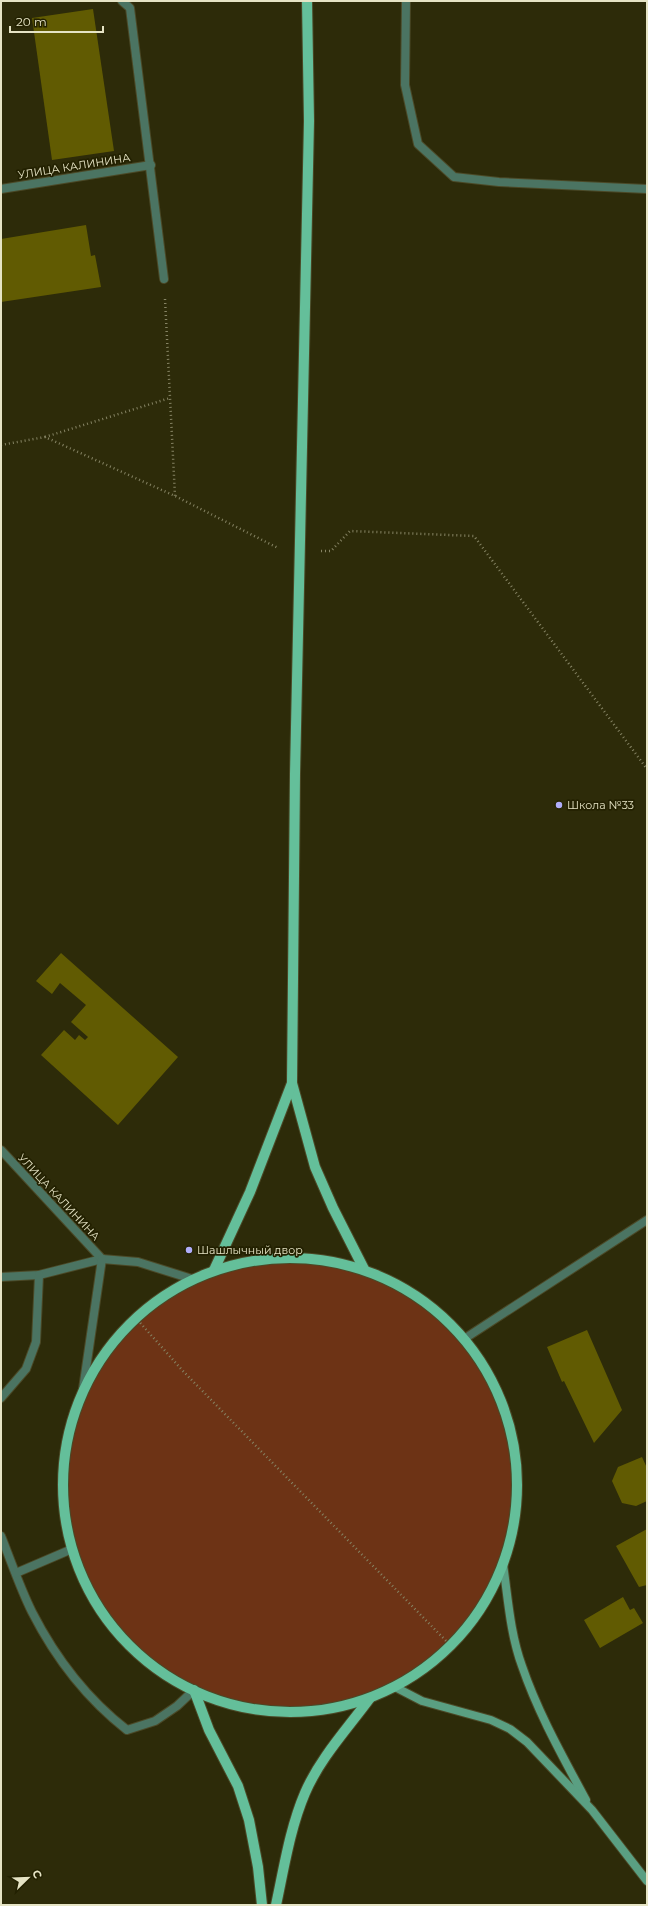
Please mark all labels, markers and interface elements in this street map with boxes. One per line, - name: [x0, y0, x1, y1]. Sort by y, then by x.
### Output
- scale bar: [10, 8, 103, 34]
- text: 20 m: [16, 14, 47, 29]
- street label: УЛИЦА КАЛИНИНА: [17, 150, 132, 182]
- place label: Школа №33: [567, 798, 634, 812]
- marker: Школа №33: [554, 800, 564, 810]
- street label: УЛИЦА КАЛИНИНА: [15, 1151, 103, 1244]
- place label: Шашлычный двор: [197, 1243, 303, 1257]
- marker: Шашлычный двор: [184, 1245, 194, 1255]
- north arrow: [8, 1858, 48, 1898]
- text: С: [29, 1868, 45, 1881]

